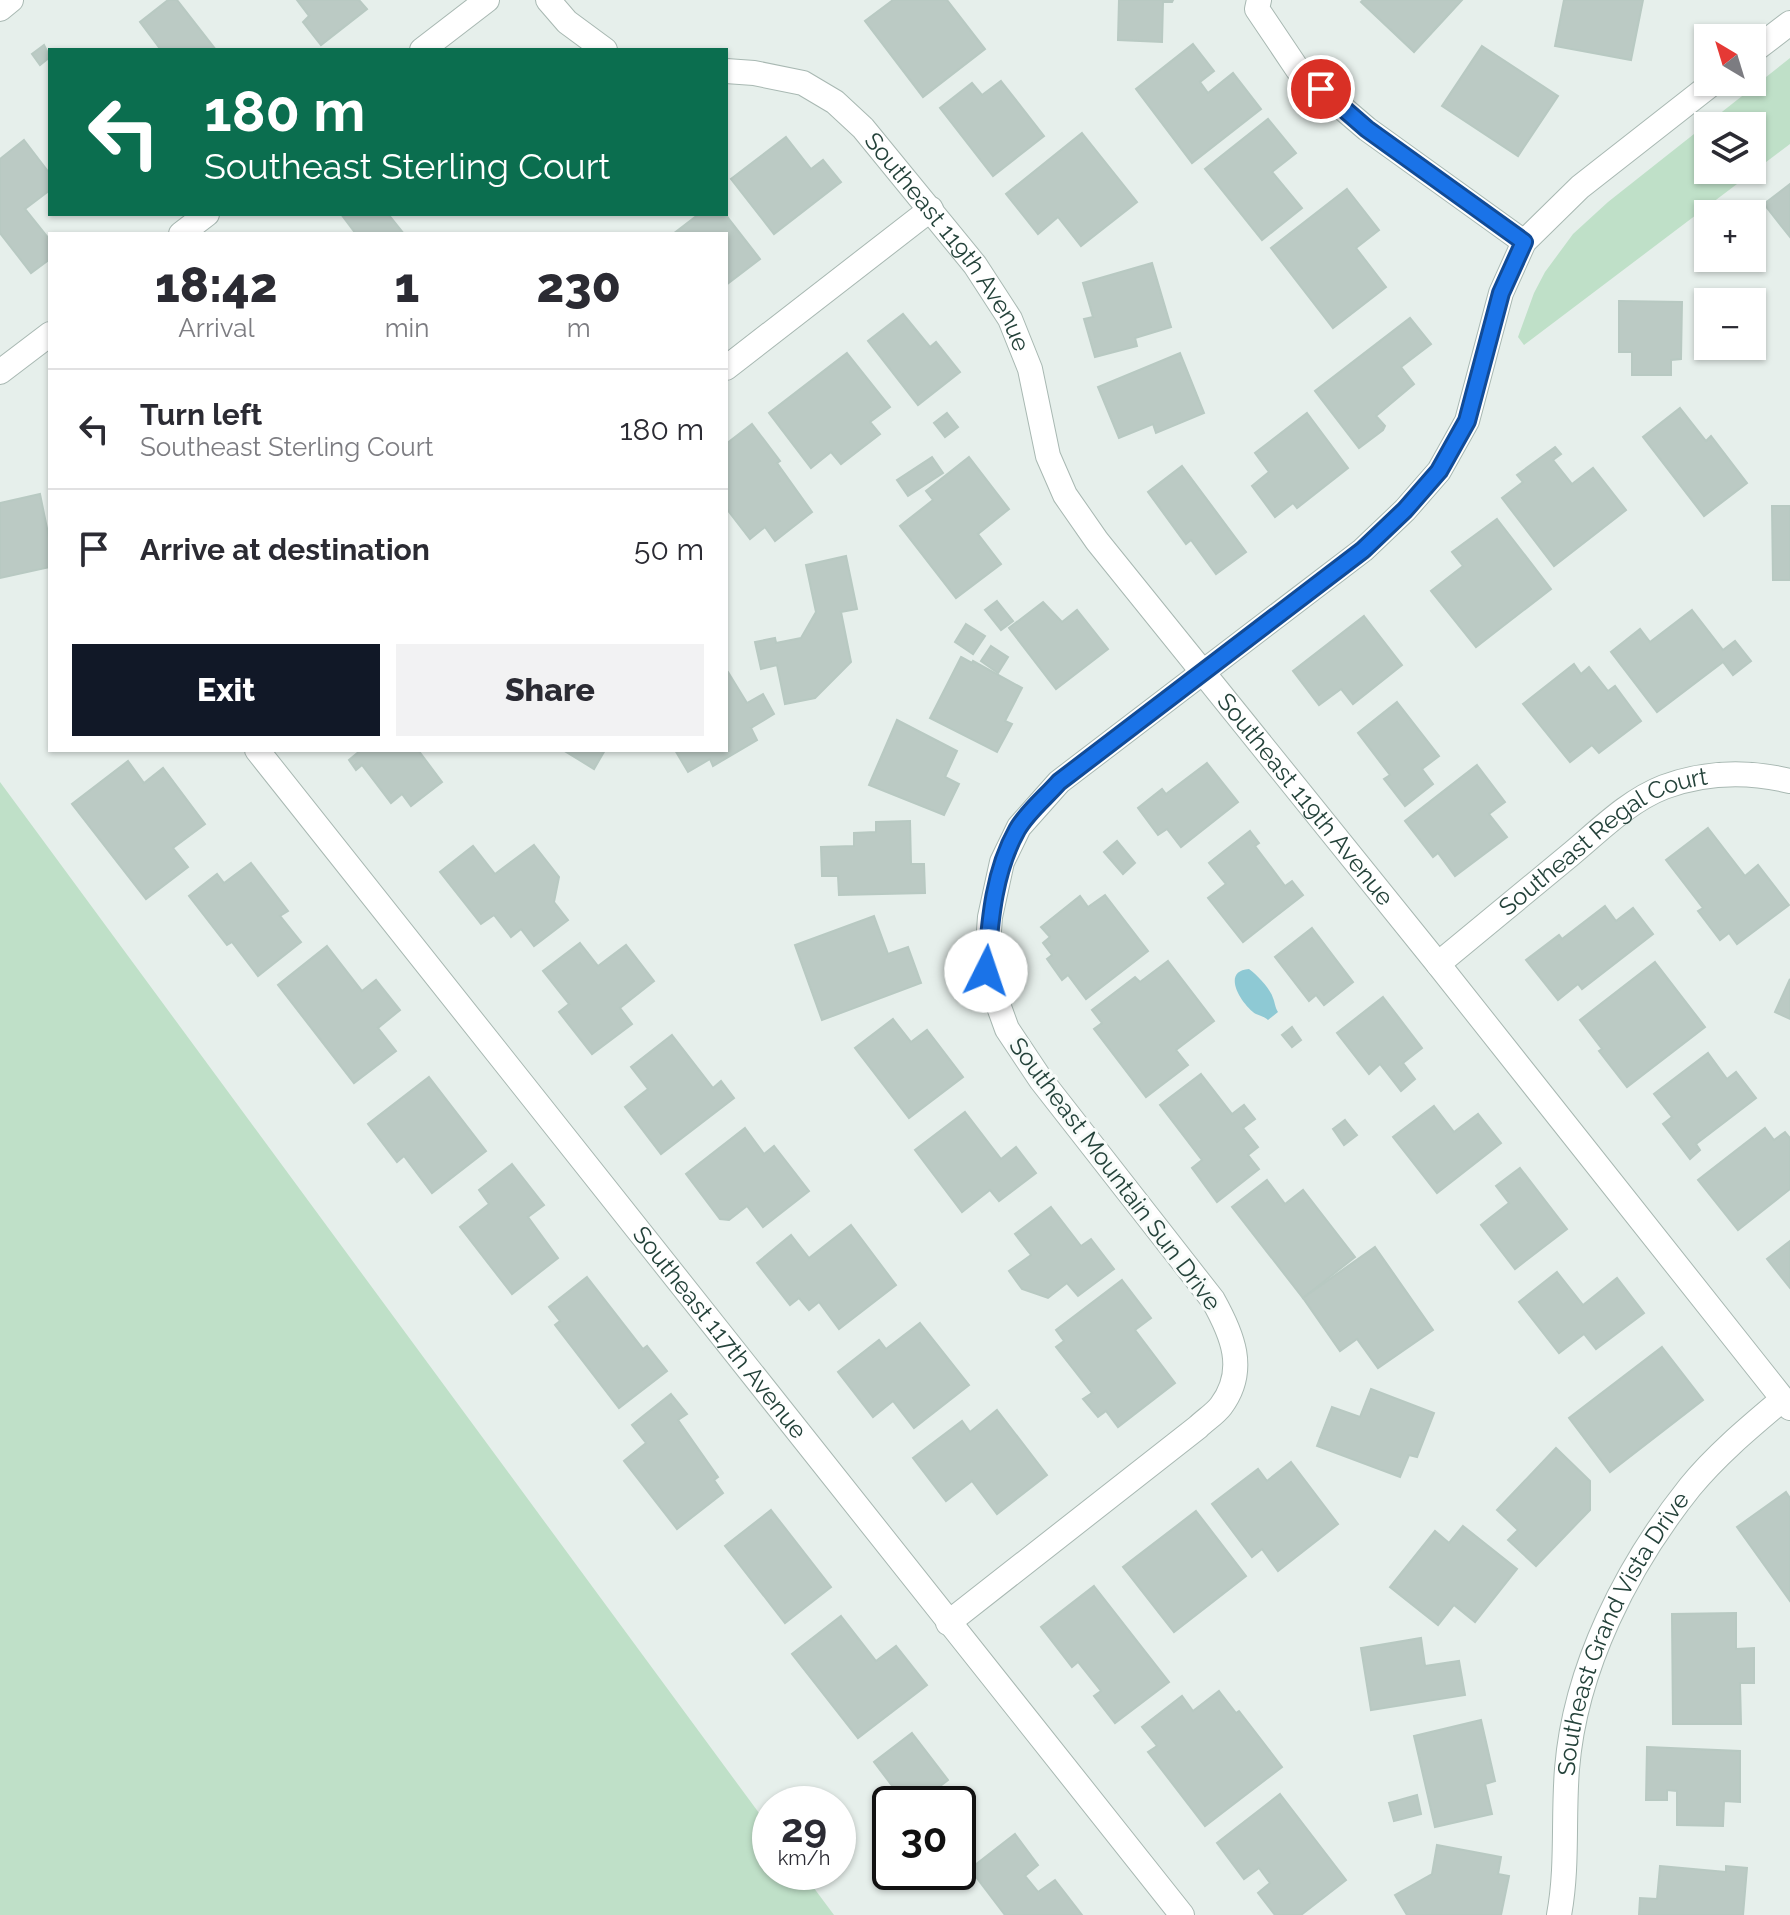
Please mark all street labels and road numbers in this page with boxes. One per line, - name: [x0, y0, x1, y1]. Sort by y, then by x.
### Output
- street label: Southeast 119th Avenue: [859, 126, 1036, 355]
- street label: Southeast 119th Avenue: [1211, 687, 1400, 911]
- street label: Southeast Regal Court: [1493, 761, 1709, 922]
- street label: Southeast Mountain Sun Drive: [1003, 1032, 1227, 1316]
- street label: Southeast 117th Avenue: [627, 1220, 813, 1444]
- street label: Southeast Grand Vista Drive: [1552, 1486, 1695, 1777]

